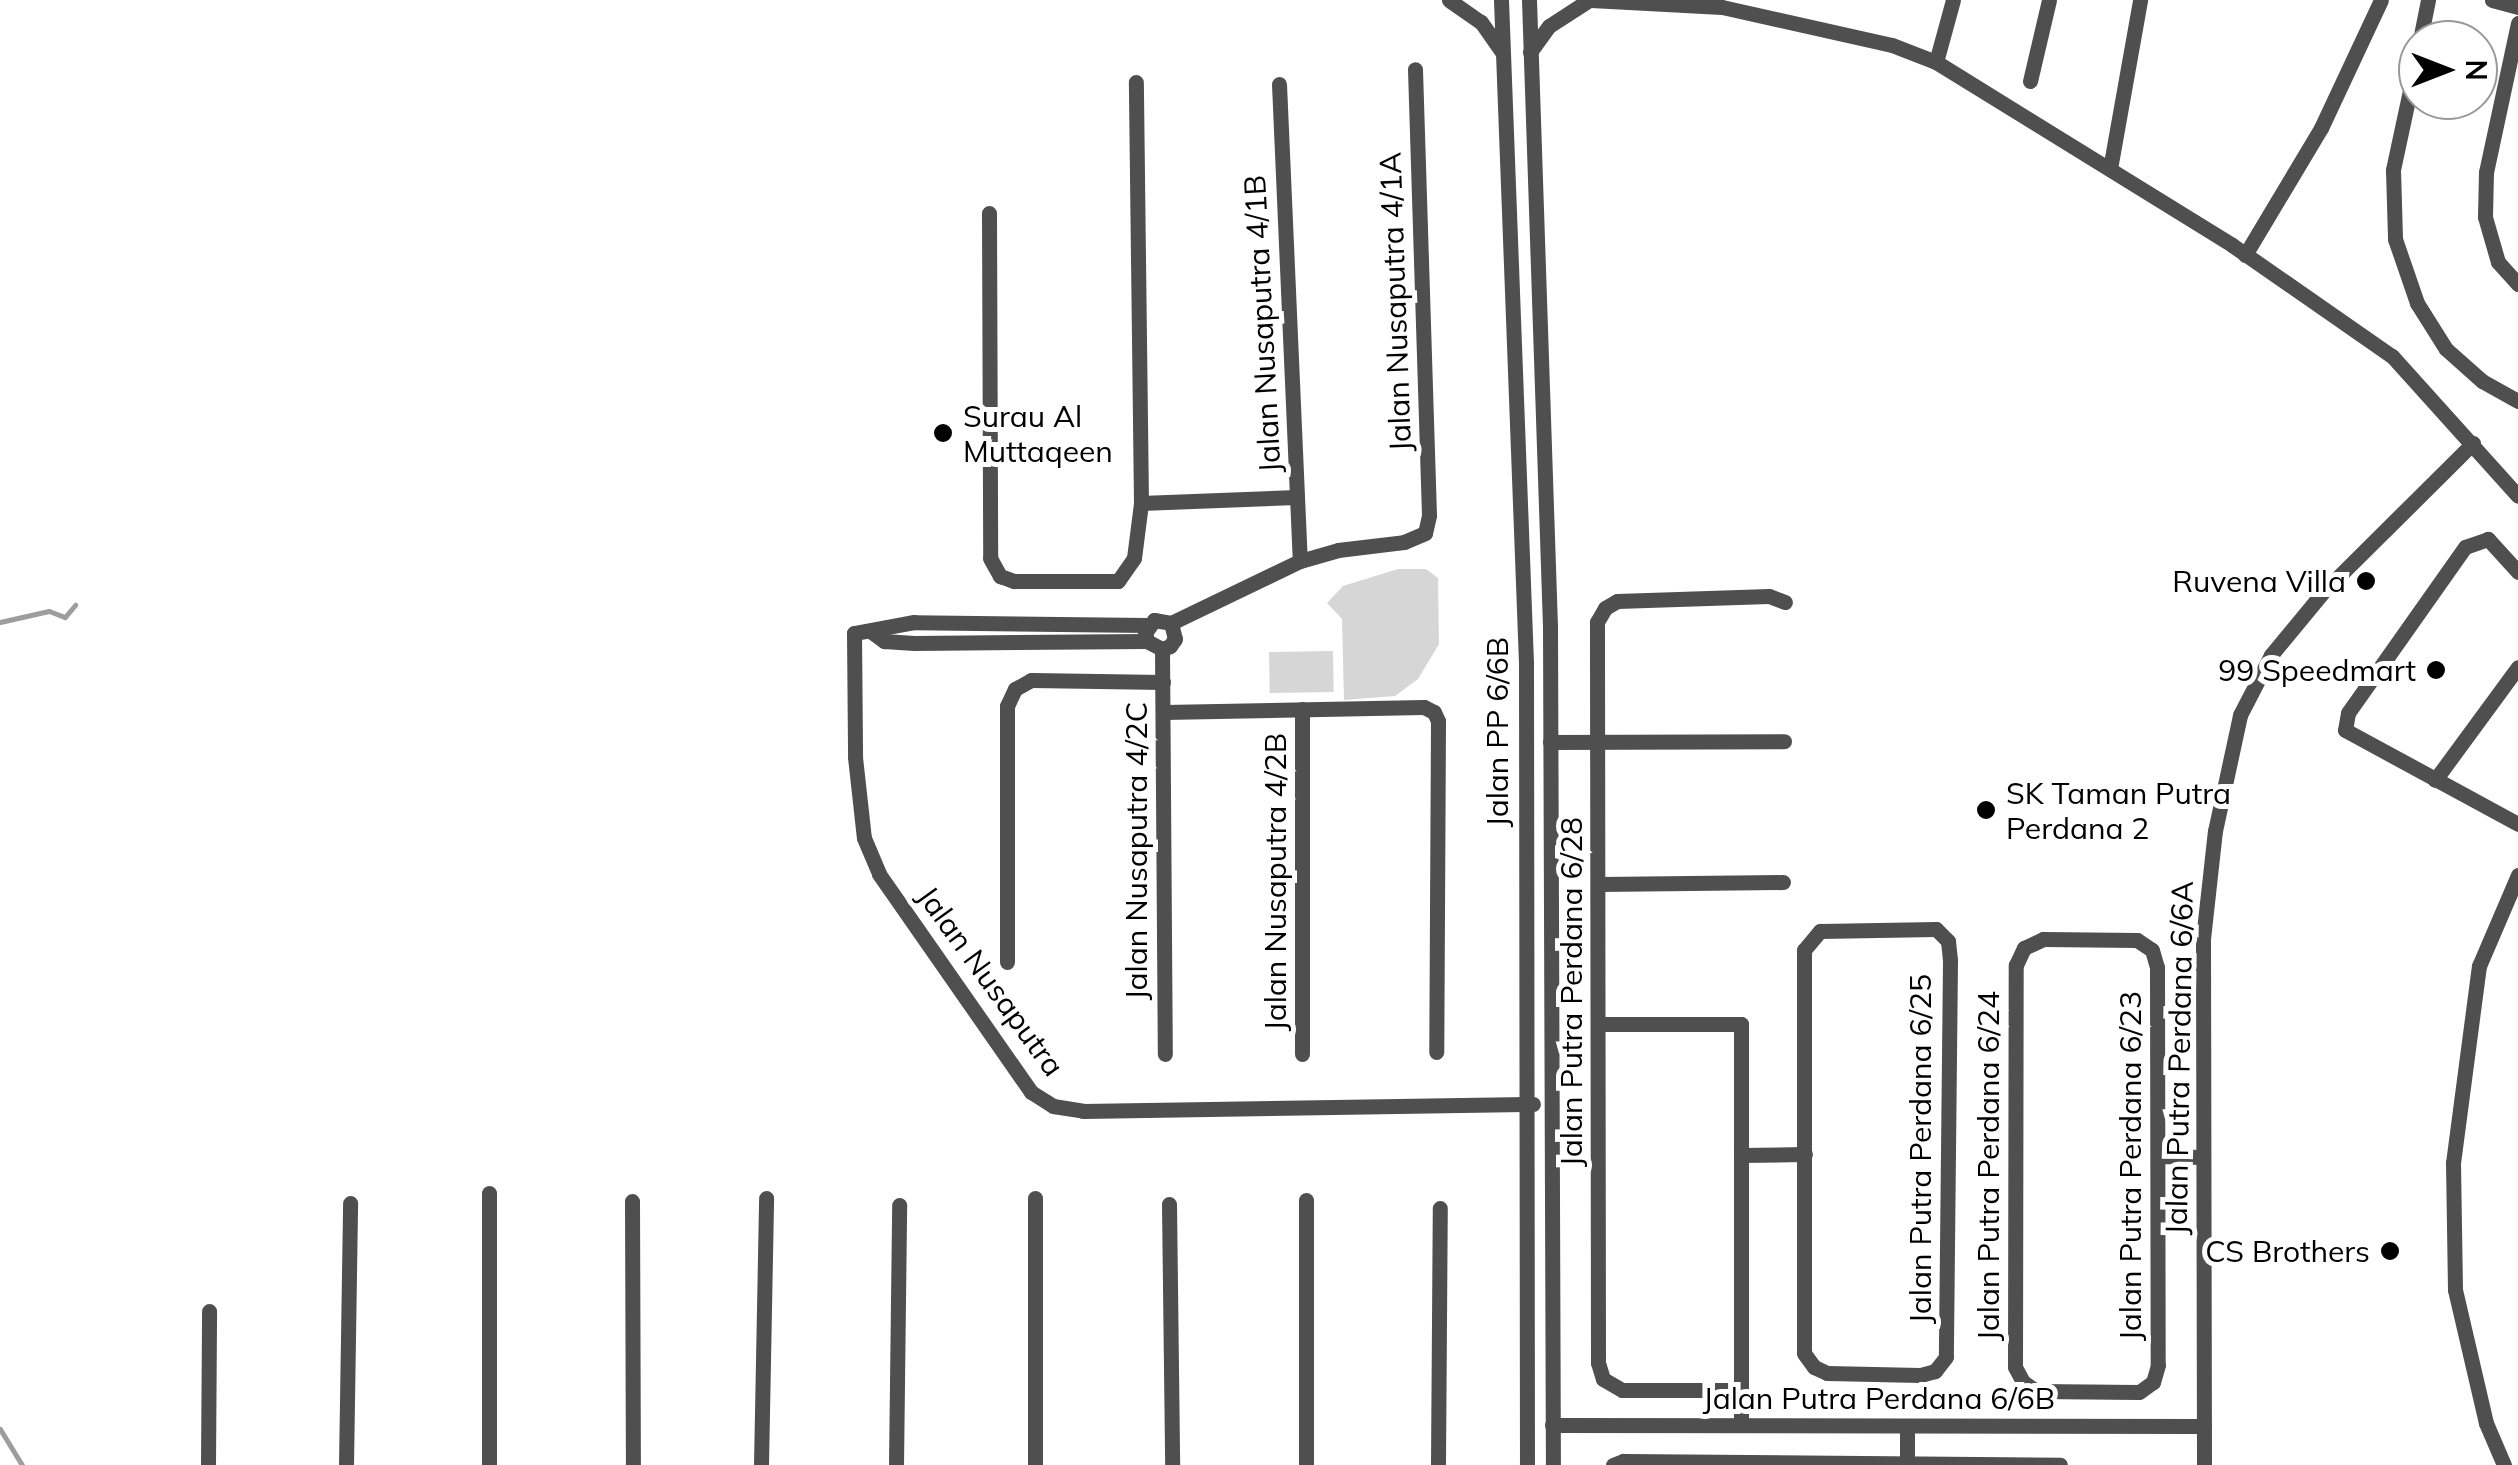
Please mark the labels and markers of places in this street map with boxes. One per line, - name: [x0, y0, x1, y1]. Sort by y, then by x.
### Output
- place label: Surau Al Muttaqeen: [963, 398, 1113, 468]
- marker: Surau Al Muttaqeen: [932, 422, 954, 444]
- place label: Ruvena Villa: [2172, 563, 2346, 599]
- marker: Ruvena Villa: [2355, 570, 2377, 592]
- place label: 99 Speedmart: [2218, 652, 2416, 688]
- marker: 99 Speedmart: [2425, 659, 2447, 681]
- place label: SK Taman Putra Perdana 2: [2006, 775, 2231, 846]
- marker: SK Taman Putra Perdana 2: [1975, 799, 1997, 821]
- place label: CS Brothers: [2205, 1233, 2370, 1269]
- marker: CS Brothers: [2379, 1240, 2401, 1262]

